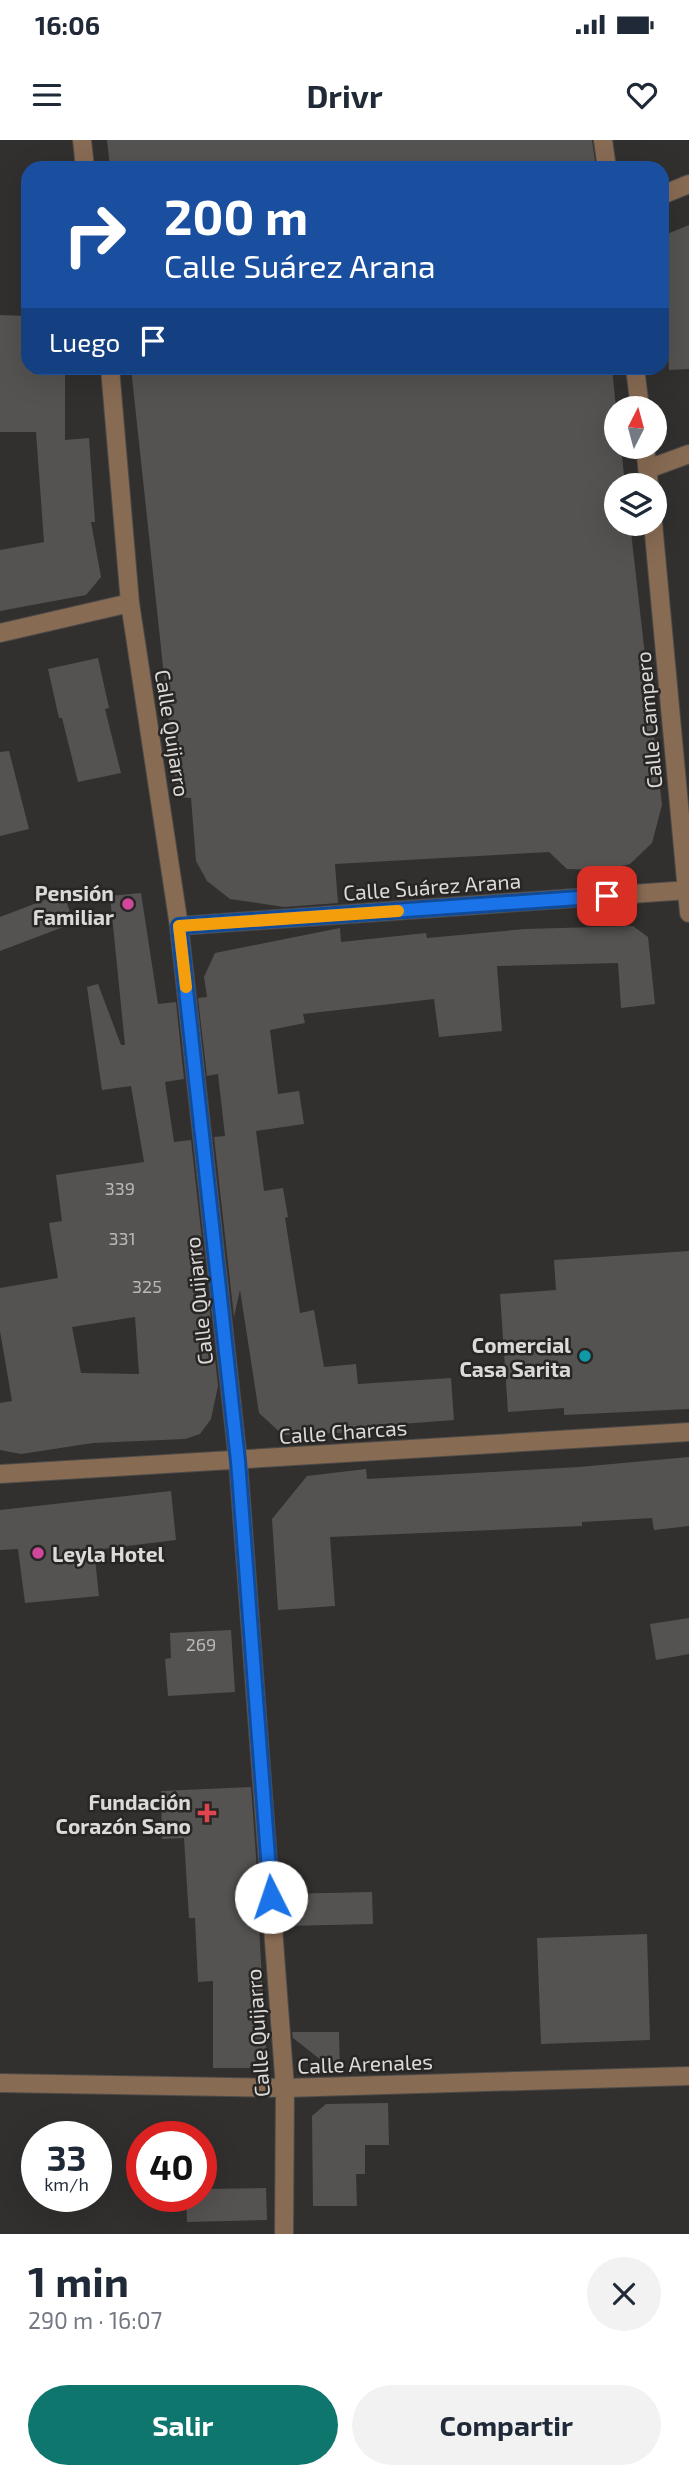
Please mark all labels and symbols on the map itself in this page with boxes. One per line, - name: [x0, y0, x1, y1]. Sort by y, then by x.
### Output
- north arrow: [604, 396, 667, 458]
- street label: Calle Campero: [630, 650, 666, 790]
- street label: Calle Quijarro: [150, 668, 195, 799]
- pin: [577, 866, 637, 926]
- street label: Calle Suárez Arana: [342, 867, 522, 905]
- place label: Pensión Familiar: [33, 880, 114, 929]
- marker: Pensión Familiar: [120, 896, 136, 912]
- house number: 339: [105, 1177, 135, 1199]
- house number: 331: [108, 1227, 136, 1249]
- street label: Calle Quijarro: [179, 1236, 218, 1366]
- house number: 325: [132, 1275, 162, 1297]
- place label: Comercial Casa Sarita: [459, 1332, 571, 1381]
- marker: Comercial Casa Sarita: [577, 1348, 593, 1364]
- street label: Calle Charcas: [278, 1414, 408, 1448]
- place label: Leyla Hotel: [52, 1541, 165, 1567]
- marker: Leyla Hotel: [30, 1545, 46, 1561]
- house number: 269: [186, 1633, 216, 1655]
- place label: Fundación Corazón Sano: [56, 1789, 191, 1838]
- marker: Fundación Corazón Sano: [197, 1803, 217, 1823]
- position arrow: [234, 1860, 308, 1934]
- street label: Calle Quijarro: [240, 1968, 275, 2098]
- street label: Calle Arenales: [297, 2048, 433, 2078]
- speed limit sign: 40: [126, 2121, 217, 2212]

